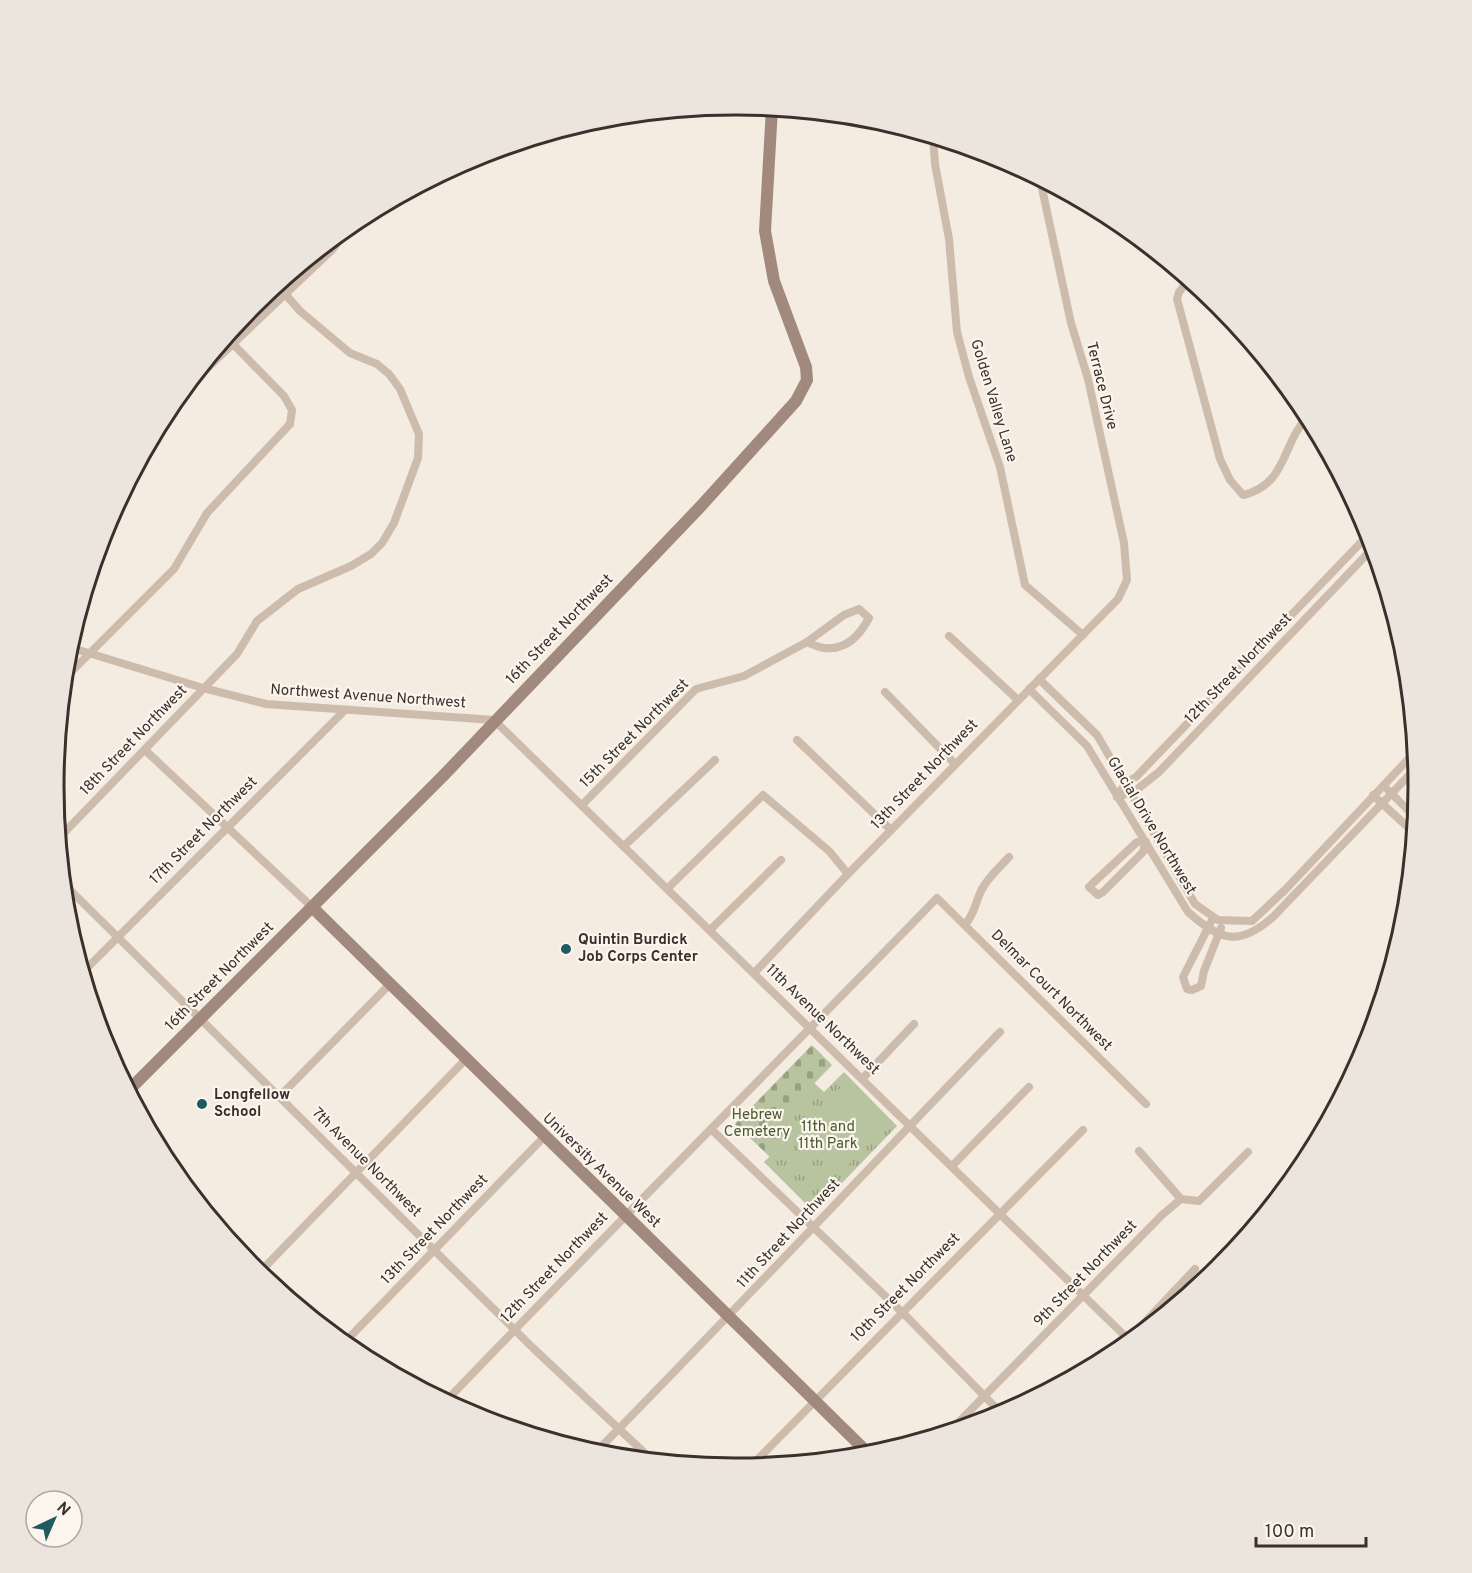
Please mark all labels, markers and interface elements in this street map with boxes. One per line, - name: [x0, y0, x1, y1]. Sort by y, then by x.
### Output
- street label: Golden Valley Lane: [965, 337, 1021, 465]
- street label: Terrace Drive: [1081, 340, 1121, 432]
- street label: 16th Street Northwest: [502, 571, 618, 689]
- street label: 12th Street Northwest: [1181, 610, 1297, 728]
- street label: 15th Street Northwest: [576, 675, 694, 793]
- street label: Northwest Avenue Northwest: [270, 681, 466, 713]
- street label: 18th Street Northwest: [76, 682, 192, 800]
- street label: 13th Street Northwest: [867, 716, 983, 834]
- street label: Glacial Drive Northwest: [1102, 753, 1200, 899]
- street label: 17th Street Northwest: [146, 773, 262, 889]
- street label: 16th Street Northwest: [162, 919, 278, 1035]
- street label: Delmar Court Northwest: [986, 926, 1116, 1056]
- place label: Quintin Burdick Job Corps Center: [578, 931, 699, 967]
- marker: Quintin Burdick Job Corps Center: [559, 942, 573, 956]
- street label: 11th Avenue Northwest: [761, 961, 883, 1079]
- place label: Longfellow School: [214, 1086, 290, 1122]
- marker: Longfellow School: [195, 1097, 209, 1111]
- street label: 7th Avenue Northwest: [307, 1104, 425, 1222]
- park label: Hebrew Cemetery: [724, 1106, 790, 1142]
- street label: University Avenue West: [538, 1110, 664, 1232]
- park label: 11th and 11th Park: [798, 1118, 858, 1154]
- street label: 13th Street Northwest: [377, 1171, 493, 1289]
- street label: 11th Street Northwest: [733, 1175, 845, 1293]
- street label: 12th Street Northwest: [497, 1209, 613, 1327]
- street label: 9th Street Northwest: [1030, 1217, 1142, 1331]
- street label: 10th Street Northwest: [847, 1229, 965, 1347]
- north arrow: [24, 1489, 84, 1549]
- text: N: [52, 1498, 74, 1521]
- scale bar: [1256, 1510, 1366, 1548]
- text: 100 m: [1265, 1521, 1314, 1544]

